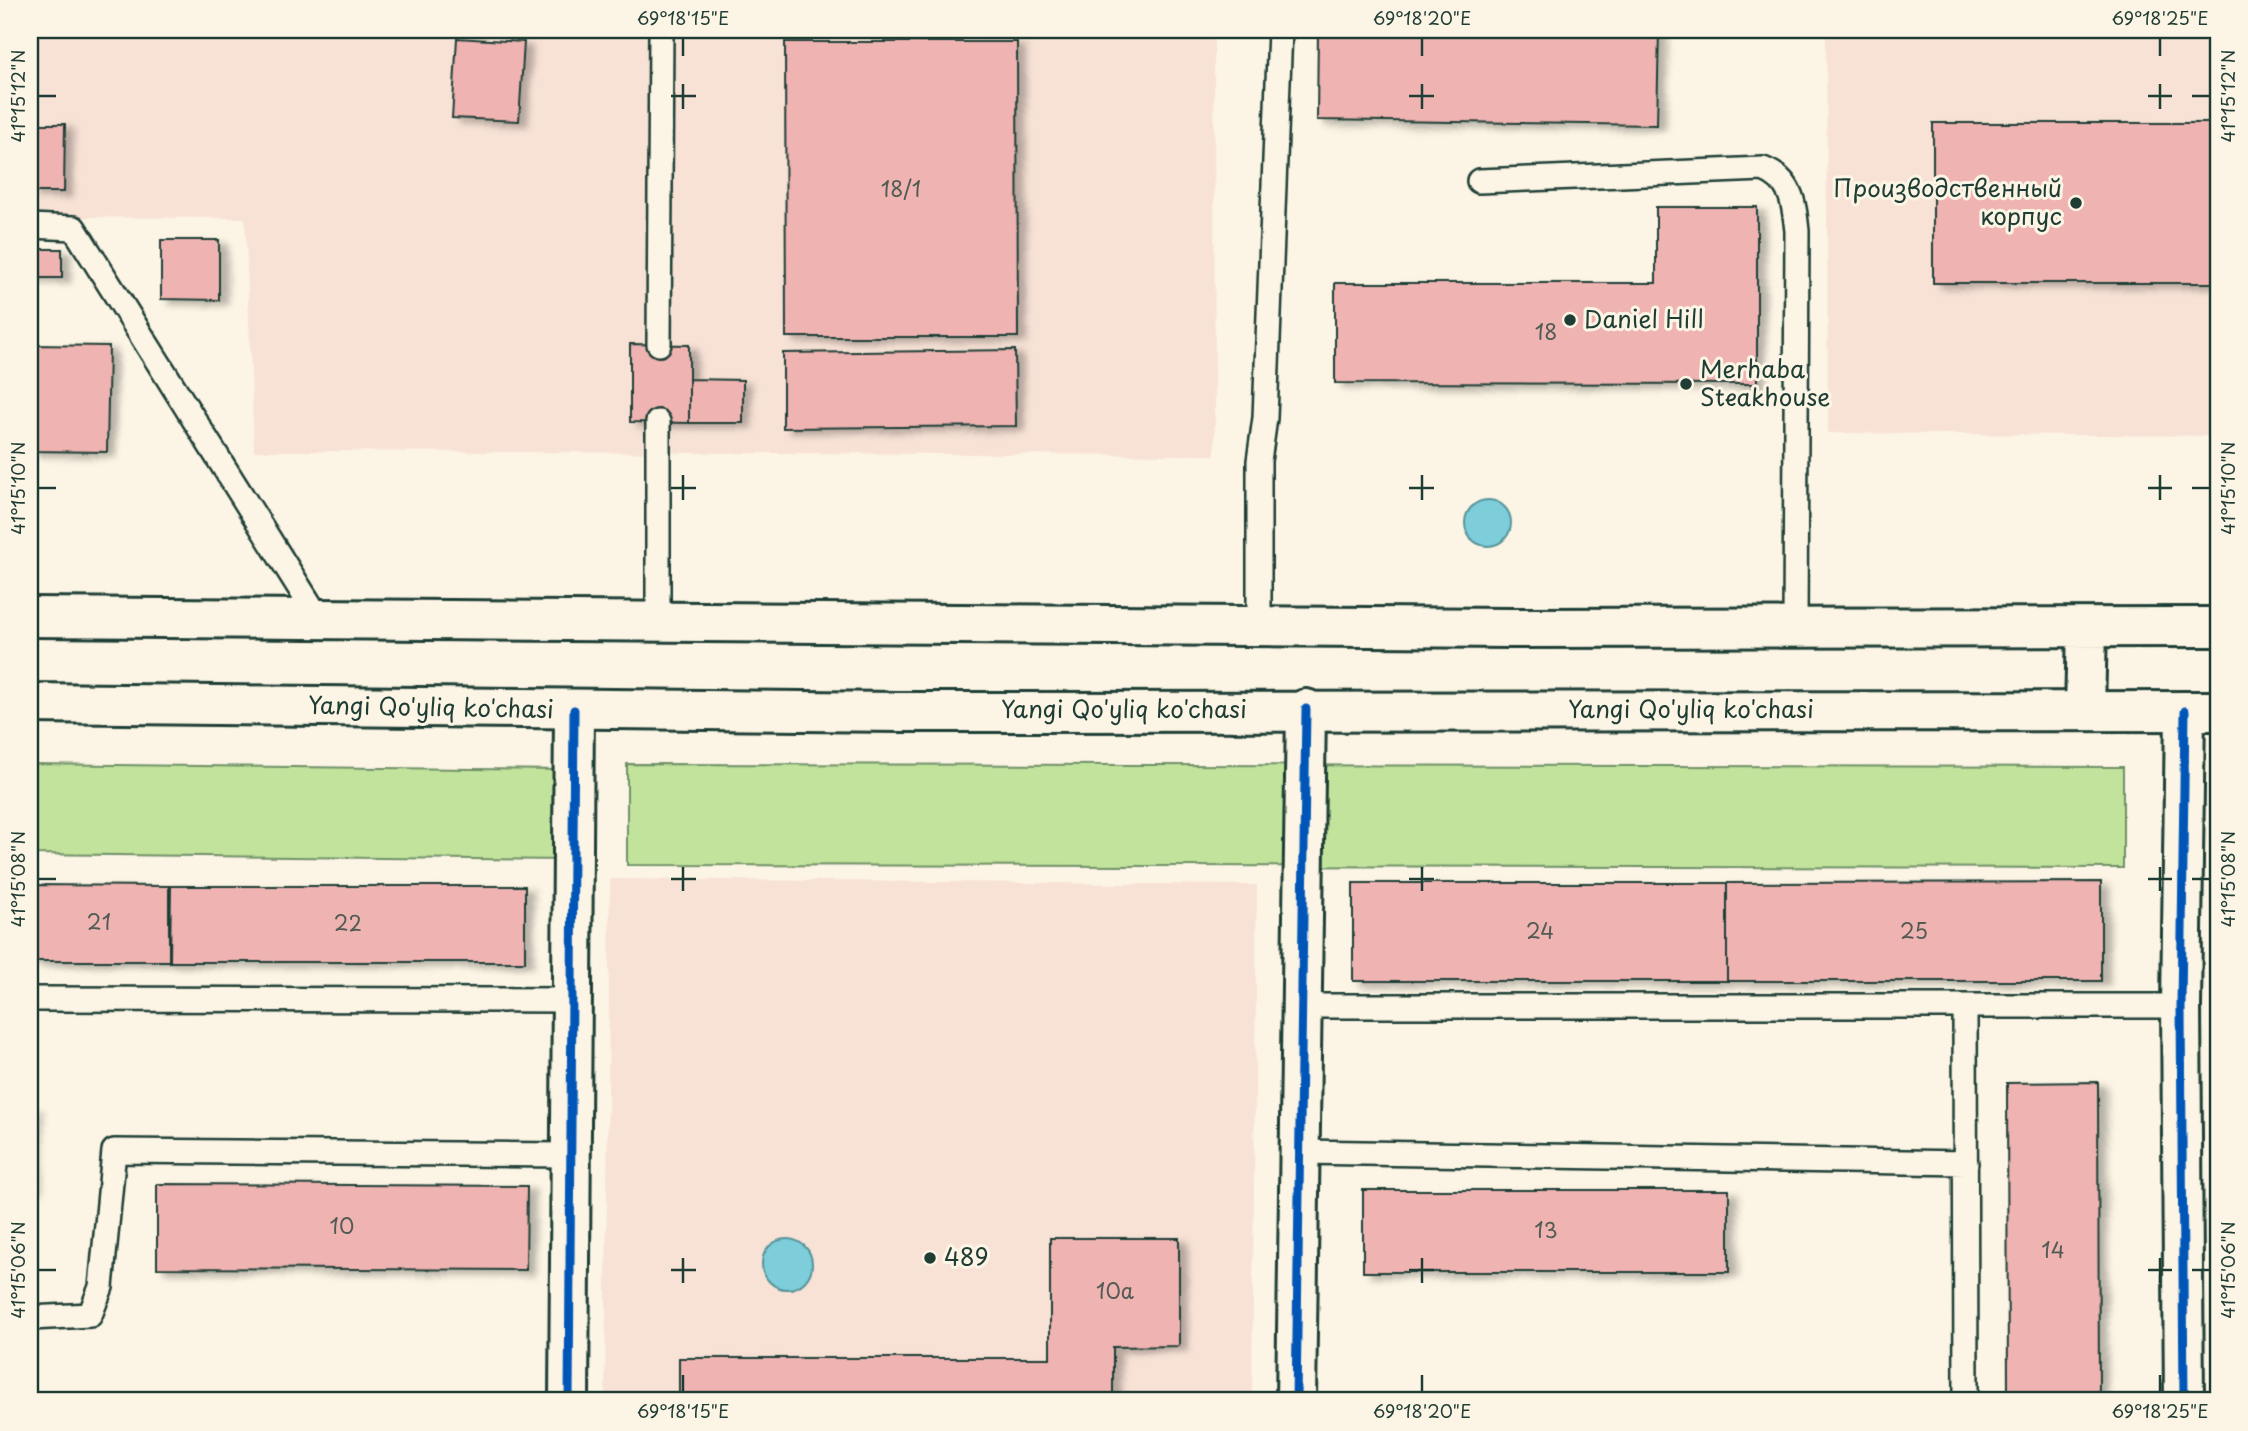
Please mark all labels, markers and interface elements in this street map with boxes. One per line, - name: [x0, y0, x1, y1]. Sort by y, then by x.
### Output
- text: 69°18'15"E: [637, 4, 729, 31]
- text: 69°18'20"E: [1373, 4, 1471, 31]
- text: 69°18'25"E: [2112, 4, 2208, 31]
- text: 41°15'12"N: [4, 50, 31, 142]
- text: 41°15'12"N: [2214, 50, 2241, 142]
- place label: Производственный корпус: [1833, 169, 2062, 233]
- house number: 18/1: [881, 172, 921, 204]
- marker: Производственный корпус: [2068, 195, 2084, 211]
- place label: Daniel Hill: [1584, 300, 1704, 336]
- marker: Daniel Hill: [1562, 312, 1578, 328]
- house number: 18: [1535, 315, 1557, 347]
- place label: Merhaba Steakhouse: [1700, 350, 1830, 414]
- marker: Merhaba Steakhouse: [1678, 376, 1694, 392]
- text: 41°15'10"N: [4, 441, 31, 535]
- text: 41°15'10"N: [2214, 441, 2241, 535]
- street label: Yangi Qo'yliq ko'chasi: [308, 686, 554, 726]
- street label: Yangi Qo'yliq ko'chasi: [1001, 690, 1247, 726]
- street label: Yangi Qo'yliq ko'chasi: [1568, 690, 1814, 726]
- text: 41°15'08"N: [4, 831, 31, 927]
- text: 41°15'08"N: [2214, 831, 2241, 927]
- house number: 21: [87, 905, 111, 937]
- house number: 22: [334, 906, 362, 938]
- house number: 24: [1526, 914, 1554, 946]
- house number: 25: [1900, 914, 1928, 946]
- house number: 10: [330, 1209, 354, 1241]
- house number: 13: [1534, 1213, 1558, 1245]
- text: 41°15'06"N: [4, 1221, 31, 1319]
- text: 41°15'06"N: [2214, 1221, 2241, 1319]
- house number: 14: [2041, 1233, 2065, 1265]
- place label: 489: [944, 1238, 988, 1274]
- marker: 489: [922, 1250, 938, 1266]
- house number: 10a: [1096, 1274, 1134, 1306]
- text: 69°18'15"E: [637, 1397, 729, 1424]
- text: 69°18'20"E: [1373, 1397, 1471, 1424]
- text: 69°18'25"E: [2112, 1397, 2208, 1424]

